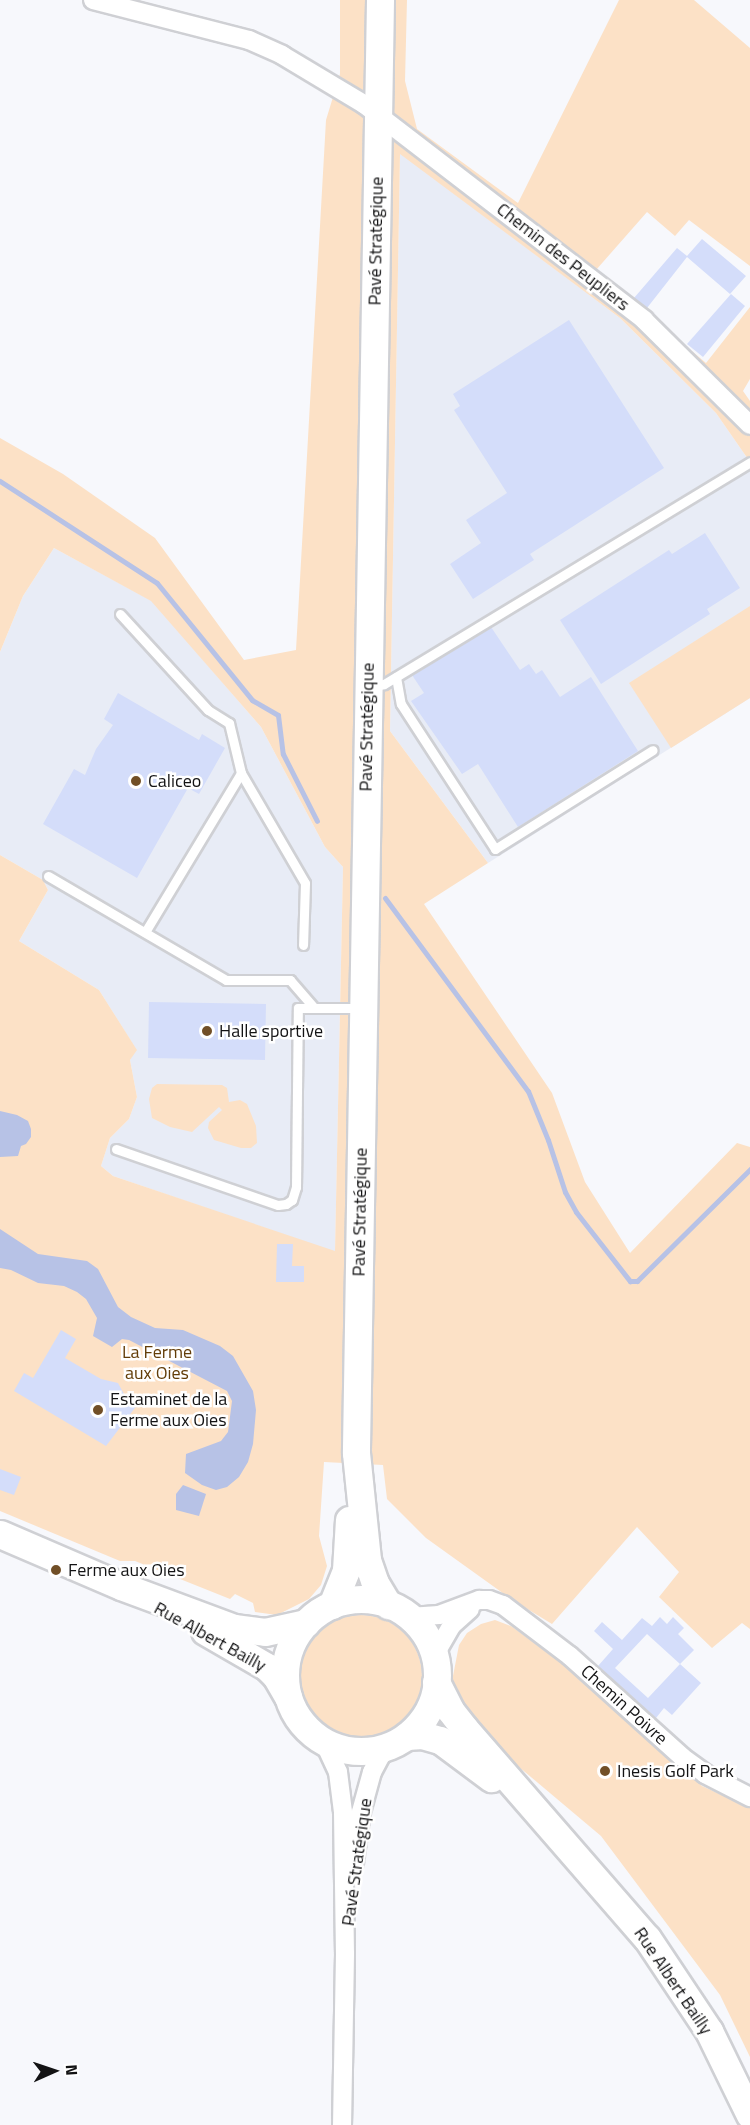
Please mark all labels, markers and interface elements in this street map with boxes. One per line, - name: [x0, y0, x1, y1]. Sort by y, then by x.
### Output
- street label: Pavé Stratégique: [364, 176, 388, 306]
- street label: Chemin des Peupliers: [492, 198, 634, 316]
- street label: Pavé Stratégique: [355, 662, 379, 792]
- place label: Caliceo: [148, 770, 201, 792]
- marker: Caliceo: [129, 774, 143, 788]
- place label: Halle sportive: [219, 1020, 323, 1042]
- marker: Halle sportive: [200, 1024, 214, 1038]
- street label: Pavé Stratégique: [348, 1147, 372, 1277]
- park label: La Ferme aux Oies: [122, 1342, 192, 1384]
- place label: Estaminet de la Ferme aux Oies: [110, 1389, 227, 1432]
- marker: Estaminet de la Ferme aux Oies: [91, 1403, 105, 1417]
- place label: Ferme aux Oies: [68, 1559, 185, 1581]
- marker: Ferme aux Oies: [49, 1563, 63, 1577]
- street label: Rue Albert Bailly: [150, 1597, 270, 1677]
- street label: Chemin Poivre: [576, 1661, 672, 1749]
- place label: Inesis Golf Park: [617, 1760, 734, 1782]
- marker: Inesis Golf Park: [598, 1764, 612, 1778]
- street label: Pavé Stratégique: [337, 1797, 377, 1927]
- street label: Rue Albert Bailly: [629, 1923, 717, 2039]
- north arrow: [24, 2041, 84, 2101]
- text: N: [60, 2064, 84, 2076]

